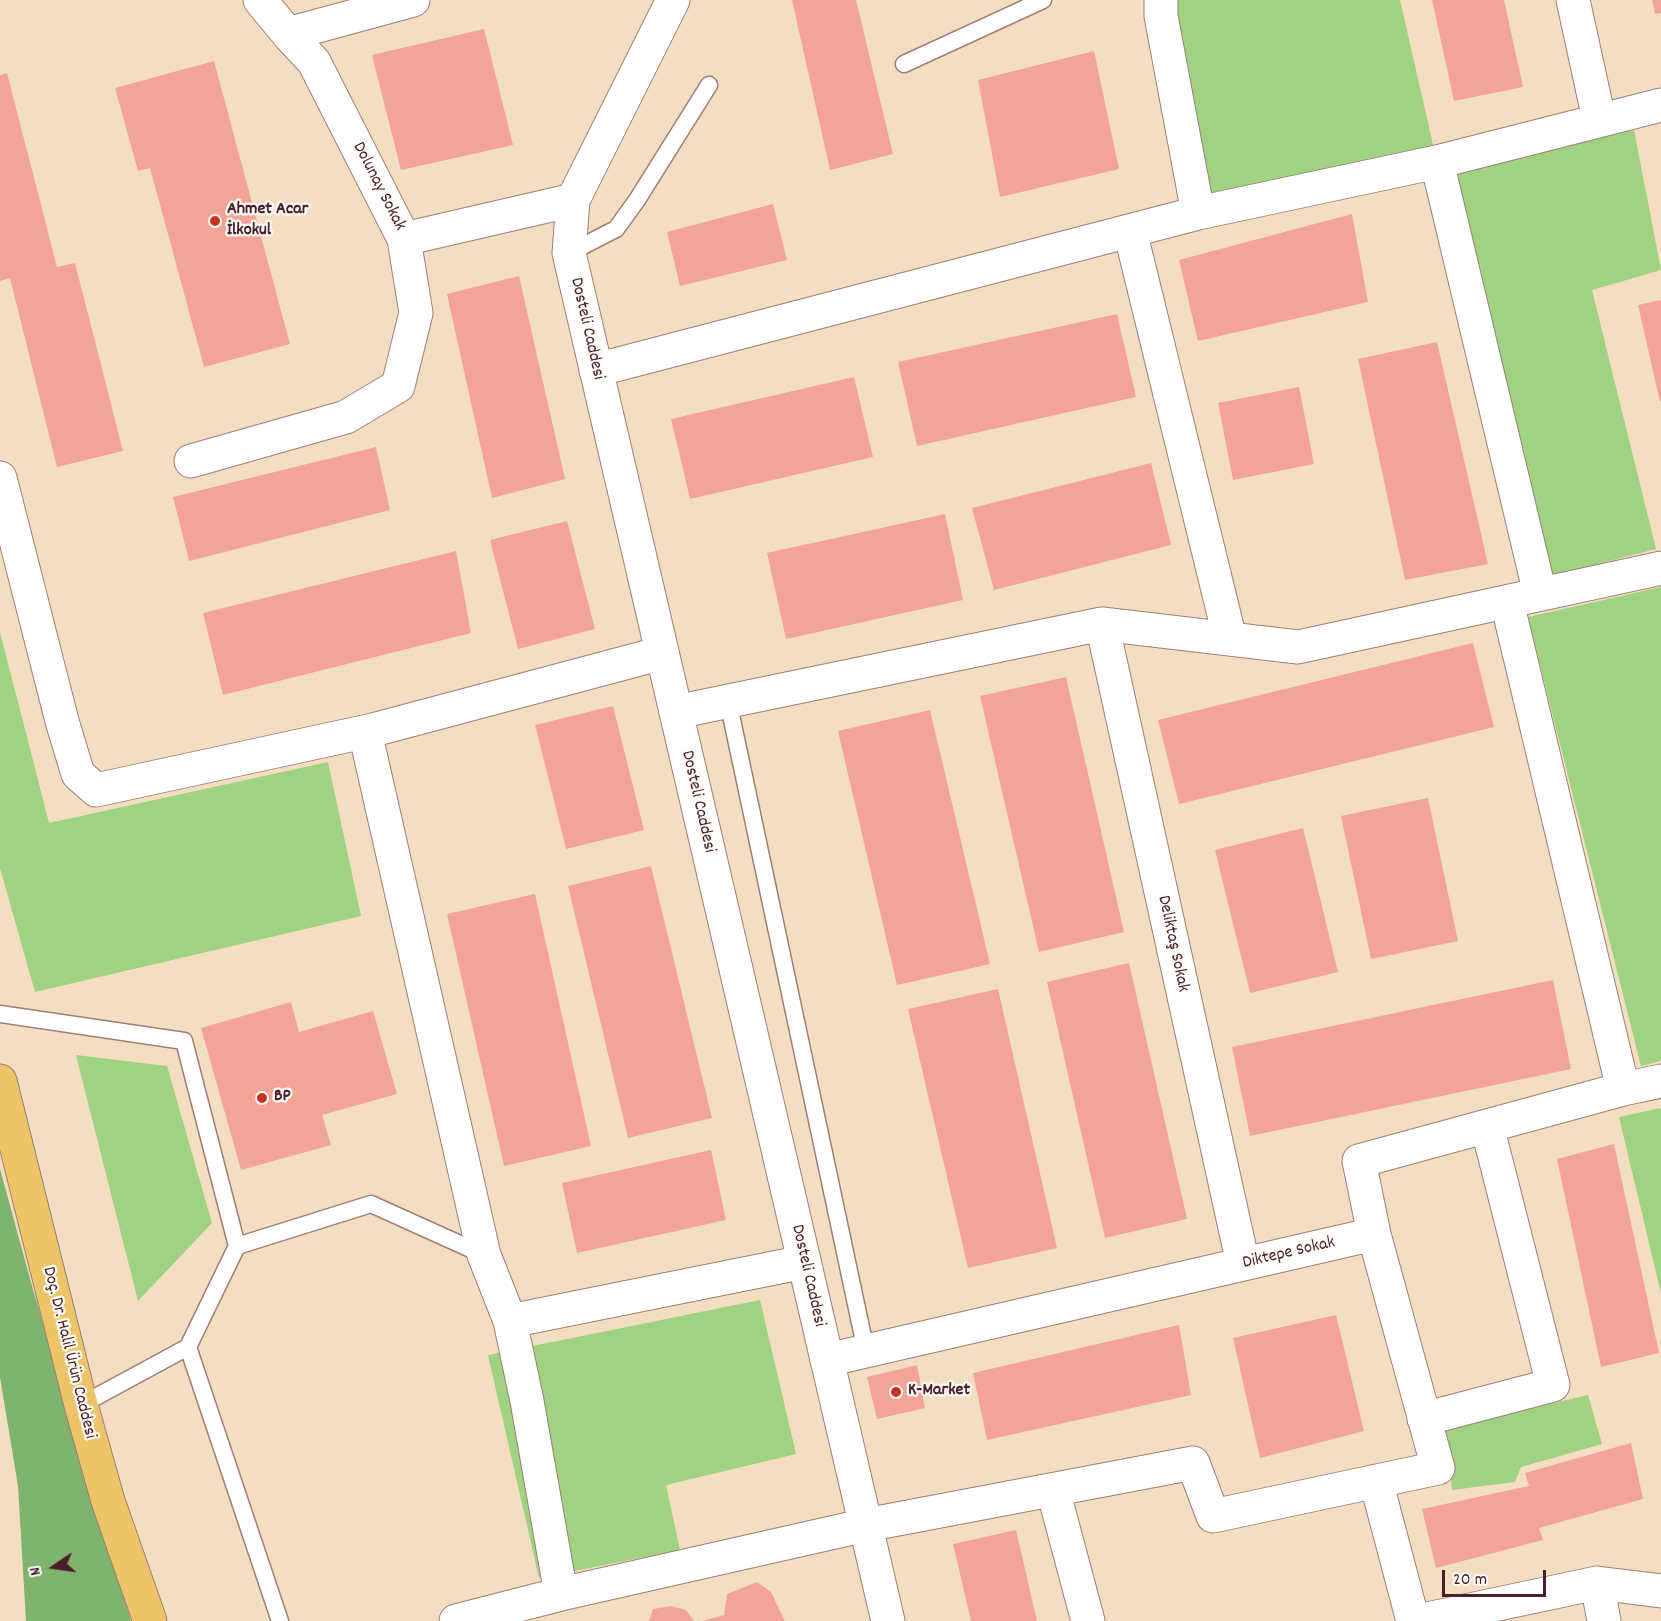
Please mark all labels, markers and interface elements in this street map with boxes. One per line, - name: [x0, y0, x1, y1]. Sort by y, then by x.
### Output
- street label: Dolunay Sokak: [346, 139, 410, 235]
- place label: Ahmet Acar İlkokul: [227, 200, 308, 242]
- marker: Ahmet Acar İlkokul: [208, 214, 222, 228]
- street label: Dosteli Caddesi: [564, 276, 608, 382]
- street label: Dosteli Caddesi: [675, 749, 719, 855]
- street label: Deliktaş Sokak: [1151, 894, 1193, 994]
- place label: BP: [274, 1087, 291, 1109]
- marker: BP: [255, 1091, 269, 1105]
- street label: Dosteli Caddesi: [785, 1223, 829, 1329]
- street label: Diktepe Sokak: [1241, 1233, 1337, 1275]
- street label: Doç. Dr. Halil Ürün Caddesi: [36, 1265, 100, 1441]
- place label: K-Market: [908, 1381, 970, 1403]
- marker: K-Market: [889, 1385, 903, 1399]
- north arrow: [24, 1537, 84, 1597]
- scale bar: [1445, 1558, 1548, 1596]
- text: N: [24, 1565, 48, 1578]
- text: 20 m: [1453, 1568, 1487, 1593]

